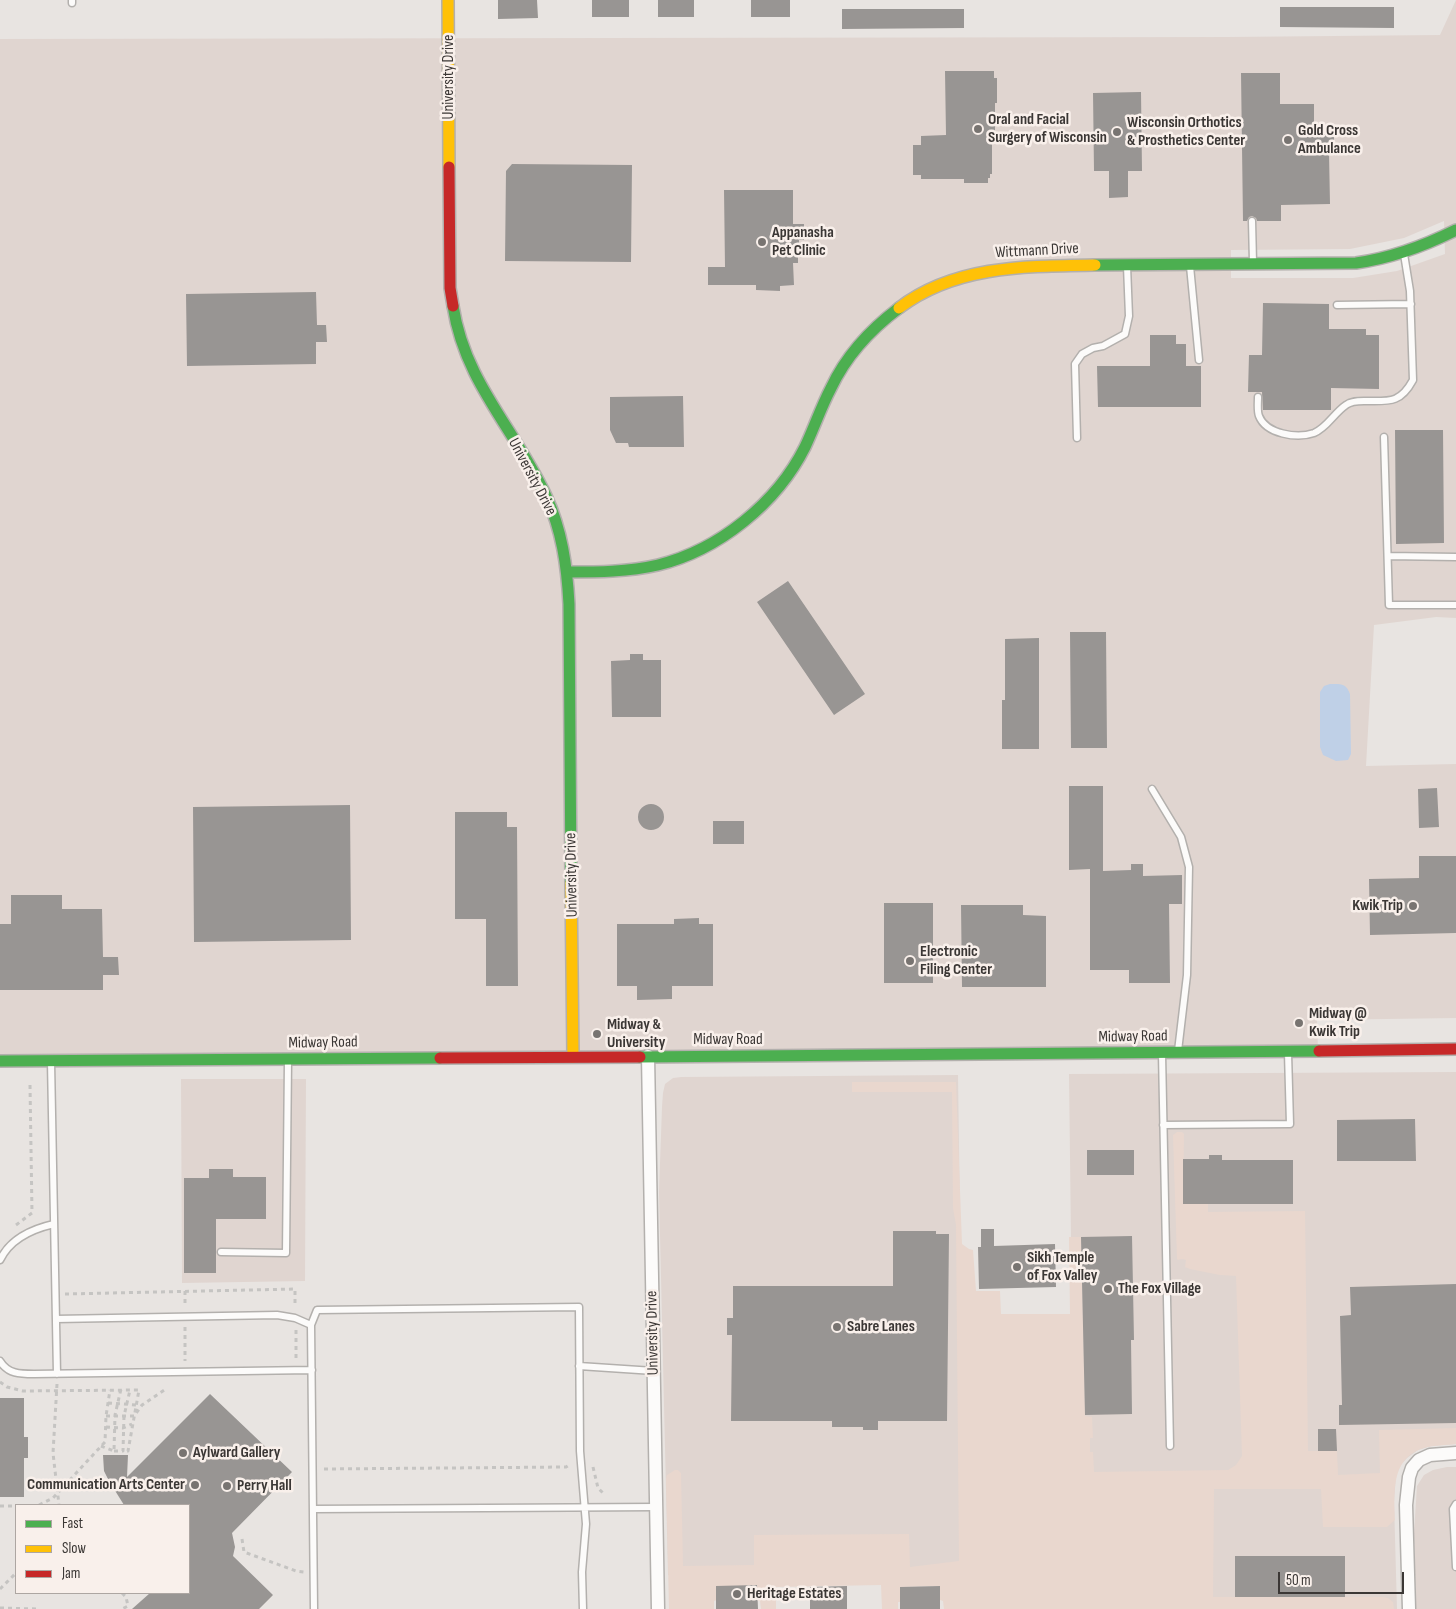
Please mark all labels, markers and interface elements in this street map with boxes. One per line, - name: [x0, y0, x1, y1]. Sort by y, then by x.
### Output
- street label: University Drive: [439, 35, 459, 119]
- place label: Oral and Facial Surgery of Wisconsin: [988, 110, 1107, 148]
- place label: Wisconsin Orthotics & Prosthetics Center: [1127, 113, 1245, 151]
- place label: Gold Cross Ambulance: [1298, 121, 1361, 159]
- marker: Oral and Facial Surgery of Wisconsin: [972, 123, 984, 135]
- marker: Wisconsin Orthotics & Prosthetics Center: [1111, 126, 1123, 138]
- marker: Gold Cross Ambulance: [1282, 134, 1294, 146]
- place label: Appanasha Pet Clinic: [772, 223, 834, 261]
- marker: Appanasha Pet Clinic: [756, 236, 768, 248]
- street label: Wittmann Drive: [995, 239, 1079, 263]
- street label: University Drive: [504, 435, 560, 519]
- street label: University Drive: [562, 832, 582, 918]
- place label: Kwik Trip: [1352, 896, 1403, 916]
- marker: Kwik Trip: [1407, 900, 1419, 912]
- place label: Electronic Filing Center: [920, 942, 992, 980]
- marker: Electronic Filing Center: [904, 955, 916, 967]
- place label: Midway @ Kwik Trip: [1309, 1004, 1367, 1042]
- place label: Midway & University: [607, 1015, 665, 1053]
- marker: Midway @ Kwik Trip: [1293, 1017, 1305, 1029]
- street label: Midway Road: [1098, 1027, 1168, 1047]
- marker: Midway & University: [591, 1028, 603, 1040]
- street label: Midway Road: [693, 1030, 763, 1050]
- street label: Midway Road: [288, 1033, 358, 1053]
- place label: Sikh Temple of Fox Valley: [1027, 1248, 1097, 1286]
- marker: Sikh Temple of Fox Valley: [1011, 1261, 1023, 1273]
- place label: The Fox Village: [1118, 1279, 1201, 1299]
- marker: The Fox Village: [1102, 1283, 1114, 1295]
- street label: University Drive: [643, 1290, 663, 1376]
- place label: Sabre Lanes: [847, 1317, 915, 1337]
- marker: Sabre Lanes: [831, 1321, 843, 1333]
- place label: Aylward Gallery: [193, 1443, 280, 1463]
- marker: Aylward Gallery: [177, 1447, 189, 1459]
- place label: Communication Arts Center: [27, 1475, 185, 1495]
- place label: Perry Hall: [237, 1476, 292, 1496]
- marker: Communication Arts Center: [189, 1479, 201, 1491]
- marker: Perry Hall: [221, 1480, 233, 1492]
- legend: [15, 1504, 190, 1594]
- text: Fast: [62, 1514, 83, 1533]
- text: Slow: [62, 1539, 86, 1558]
- scale bar: [1281, 1562, 1407, 1594]
- text: Jam: [62, 1564, 80, 1583]
- text: 50 m: [1286, 1571, 1311, 1590]
- place label: Heritage Estates: [747, 1584, 841, 1604]
- marker: Heritage Estates: [731, 1588, 743, 1600]

